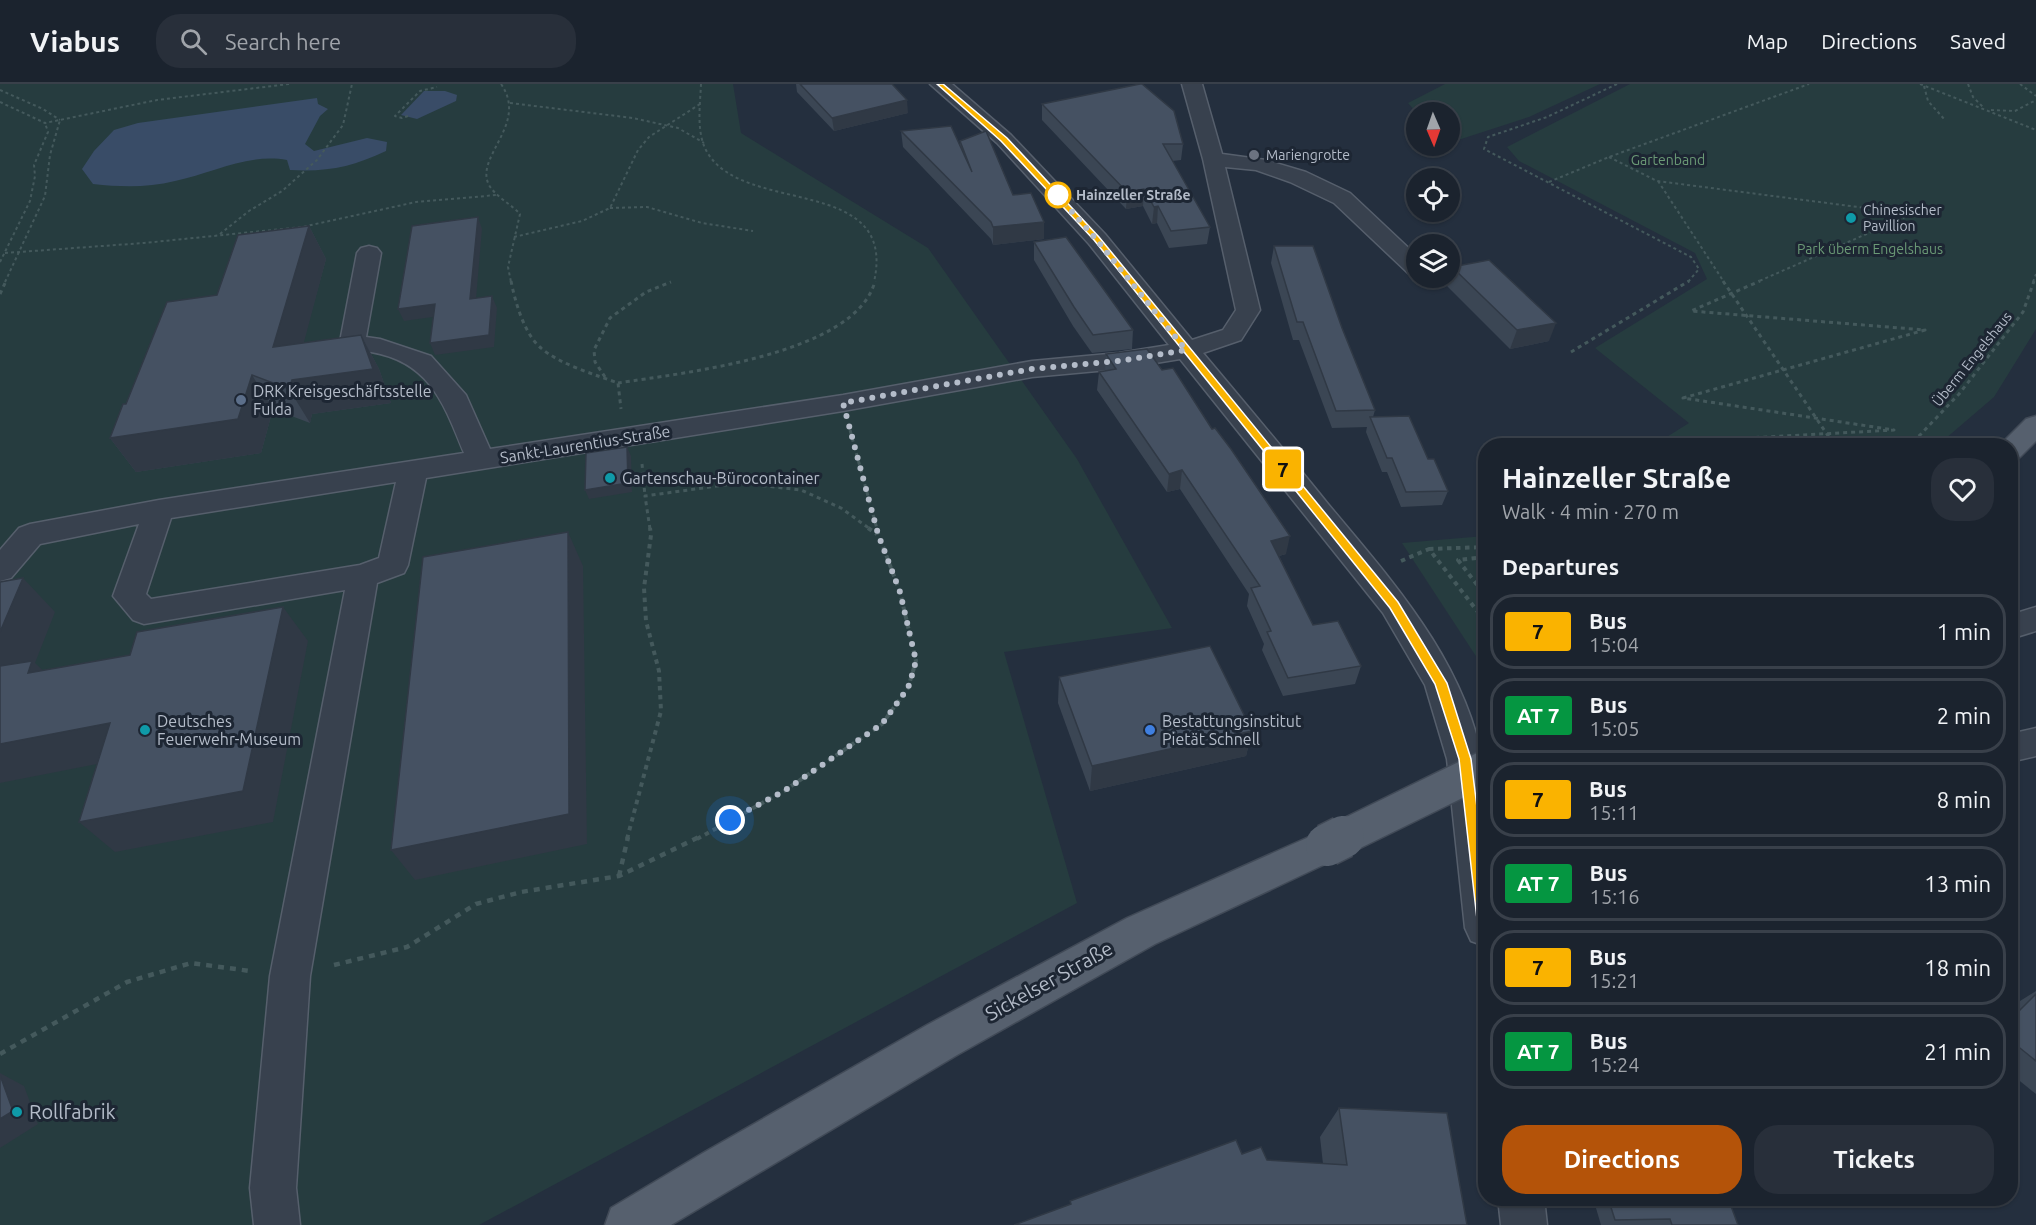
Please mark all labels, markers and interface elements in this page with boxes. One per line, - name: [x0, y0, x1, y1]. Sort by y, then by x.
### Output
- search box: [156, 14, 576, 68]
- icon: search: [177, 25, 210, 58]
- text: Viabus: [30, 26, 120, 57]
- text: Search here: [225, 29, 341, 54]
- text: Map: [1747, 29, 1788, 53]
- text: Directions: [1821, 29, 1917, 53]
- text: Saved: [1950, 29, 2006, 53]
- north arrow: [1406, 102, 1460, 156]
- map controls: [1406, 102, 1460, 288]
- place label: Mariengrotte: [1266, 147, 1350, 163]
- marker: Mariengrotte: [1247, 148, 1261, 162]
- park label: Gartenband: [1631, 152, 1705, 168]
- button: locate: [1406, 168, 1460, 222]
- marker: Hainzeller Straße: [1045, 182, 1071, 208]
- place label: Hainzeller Straße: [1076, 187, 1191, 203]
- place label: Chinesischer Pavillion: [1863, 202, 1942, 234]
- marker: Chinesischer Pavillion: [1844, 211, 1858, 225]
- button: layers: [1406, 234, 1460, 288]
- park label: Park überm Engelshaus: [1797, 241, 1943, 257]
- street label: Überm Engelshaus: [1928, 308, 2015, 409]
- place label: DRK Kreisgeschäftsstelle Fulda: [253, 382, 432, 418]
- marker: DRK Kreisgeschäftsstelle Fulda: [234, 393, 248, 407]
- street label: Sankt-Laurentius-Straße: [499, 422, 671, 466]
- line badge: 7: [1264, 450, 1302, 488]
- text: 7: [1277, 457, 1289, 481]
- button: heart: [1931, 458, 1994, 521]
- text: Hainzeller Straße: [1502, 462, 1731, 493]
- place label: Gartenschau-Bürocontainer: [622, 469, 820, 487]
- marker: Gartenschau-Bürocontainer: [603, 471, 617, 485]
- text: Walk · 4 min · 270 m: [1502, 500, 1679, 523]
- text: Departures: [1502, 554, 1619, 579]
- text: Bus: [1589, 608, 1627, 633]
- text: 7: [1532, 619, 1544, 643]
- text: 1 min: [1937, 619, 1991, 644]
- text: 15:04: [1589, 633, 1639, 656]
- text: Bus: [1590, 692, 1627, 717]
- text: AT 7: [1517, 703, 1560, 727]
- text: 2 min: [1937, 703, 1991, 728]
- place label: Deutsches Feuerwehr-Museum: [157, 712, 301, 748]
- place label: Bestattungsinstitut Pietät Schnell: [1162, 712, 1302, 748]
- text: 15:05: [1590, 717, 1640, 740]
- marker: Deutsches Feuerwehr-Museum: [138, 723, 152, 737]
- marker: Bestattungsinstitut Pietät Schnell: [1143, 723, 1157, 737]
- text: Bus: [1589, 776, 1627, 801]
- text: 7: [1532, 787, 1544, 811]
- text: 8 min: [1937, 787, 1991, 812]
- text: 15:11: [1589, 801, 1639, 824]
- your location: [715, 805, 745, 835]
- text: Bus: [1590, 860, 1627, 885]
- text: AT 7: [1517, 871, 1560, 895]
- text: 13 min: [1924, 871, 1991, 896]
- text: 15:16: [1590, 885, 1640, 908]
- street label: Sickelser Straße: [981, 936, 1116, 1025]
- text: Bus: [1589, 944, 1627, 969]
- text: 7: [1532, 955, 1544, 979]
- text: 18 min: [1924, 955, 1991, 980]
- text: 15:21: [1589, 969, 1639, 992]
- text: Bus: [1590, 1028, 1627, 1053]
- text: AT 7: [1517, 1039, 1560, 1063]
- text: 21 min: [1924, 1039, 1991, 1064]
- text: 15:24: [1590, 1053, 1640, 1076]
- place label: Rollfabrik: [29, 1100, 116, 1123]
- marker: Rollfabrik: [10, 1105, 24, 1119]
- button: Directions: [1502, 1125, 1742, 1194]
- button: Tickets: [1754, 1125, 1994, 1194]

